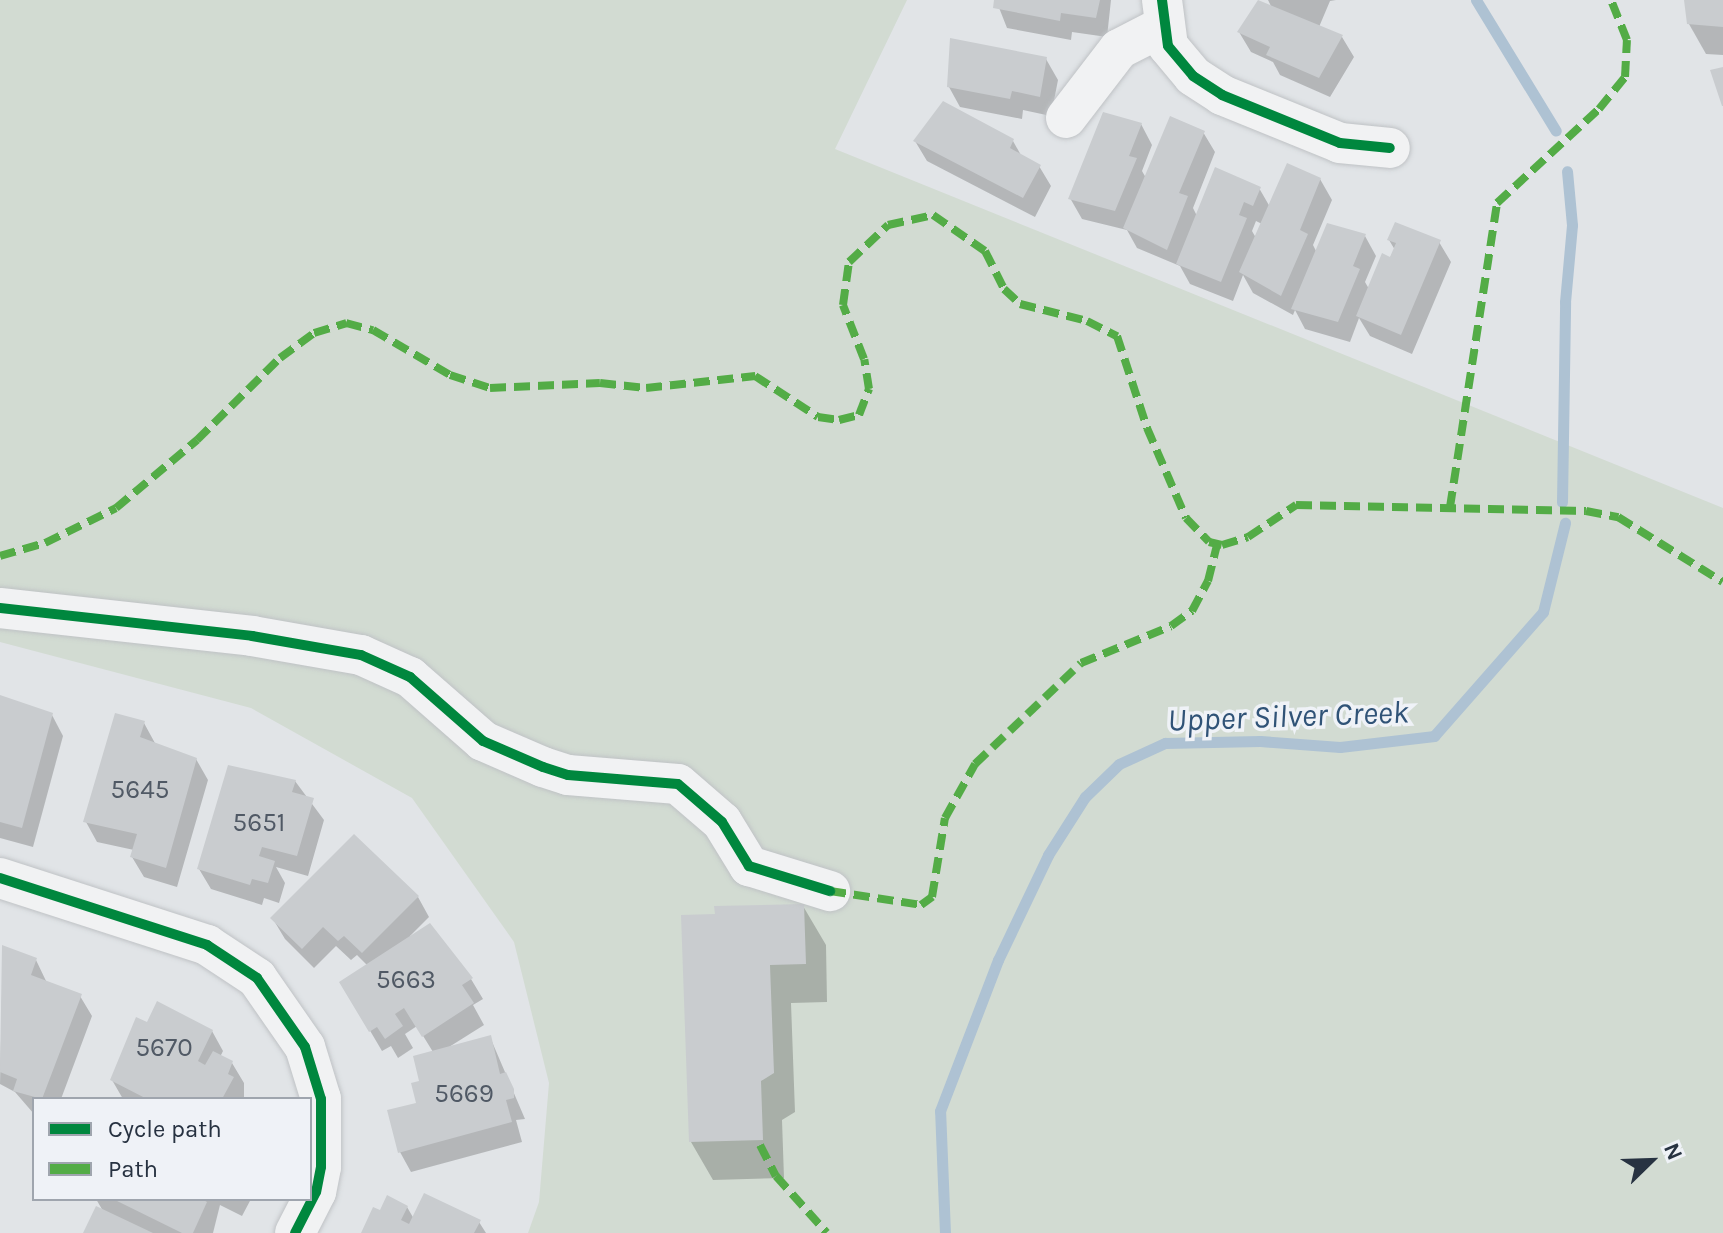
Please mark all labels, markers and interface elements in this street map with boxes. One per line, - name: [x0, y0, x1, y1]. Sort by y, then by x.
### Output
- water label: Upper Silver Creek: [1167, 694, 1409, 740]
- house number: 5645: [111, 774, 169, 806]
- house number: 5651: [233, 807, 285, 839]
- house number: 5663: [376, 964, 436, 996]
- house number: 5670: [135, 1032, 193, 1064]
- house number: 5669: [434, 1078, 494, 1110]
- legend: [32, 1097, 312, 1201]
- text: Cycle path: [108, 1115, 222, 1143]
- north arrow: [1611, 1121, 1691, 1201]
- text: N: [1658, 1139, 1688, 1164]
- text: Path: [108, 1155, 158, 1183]

